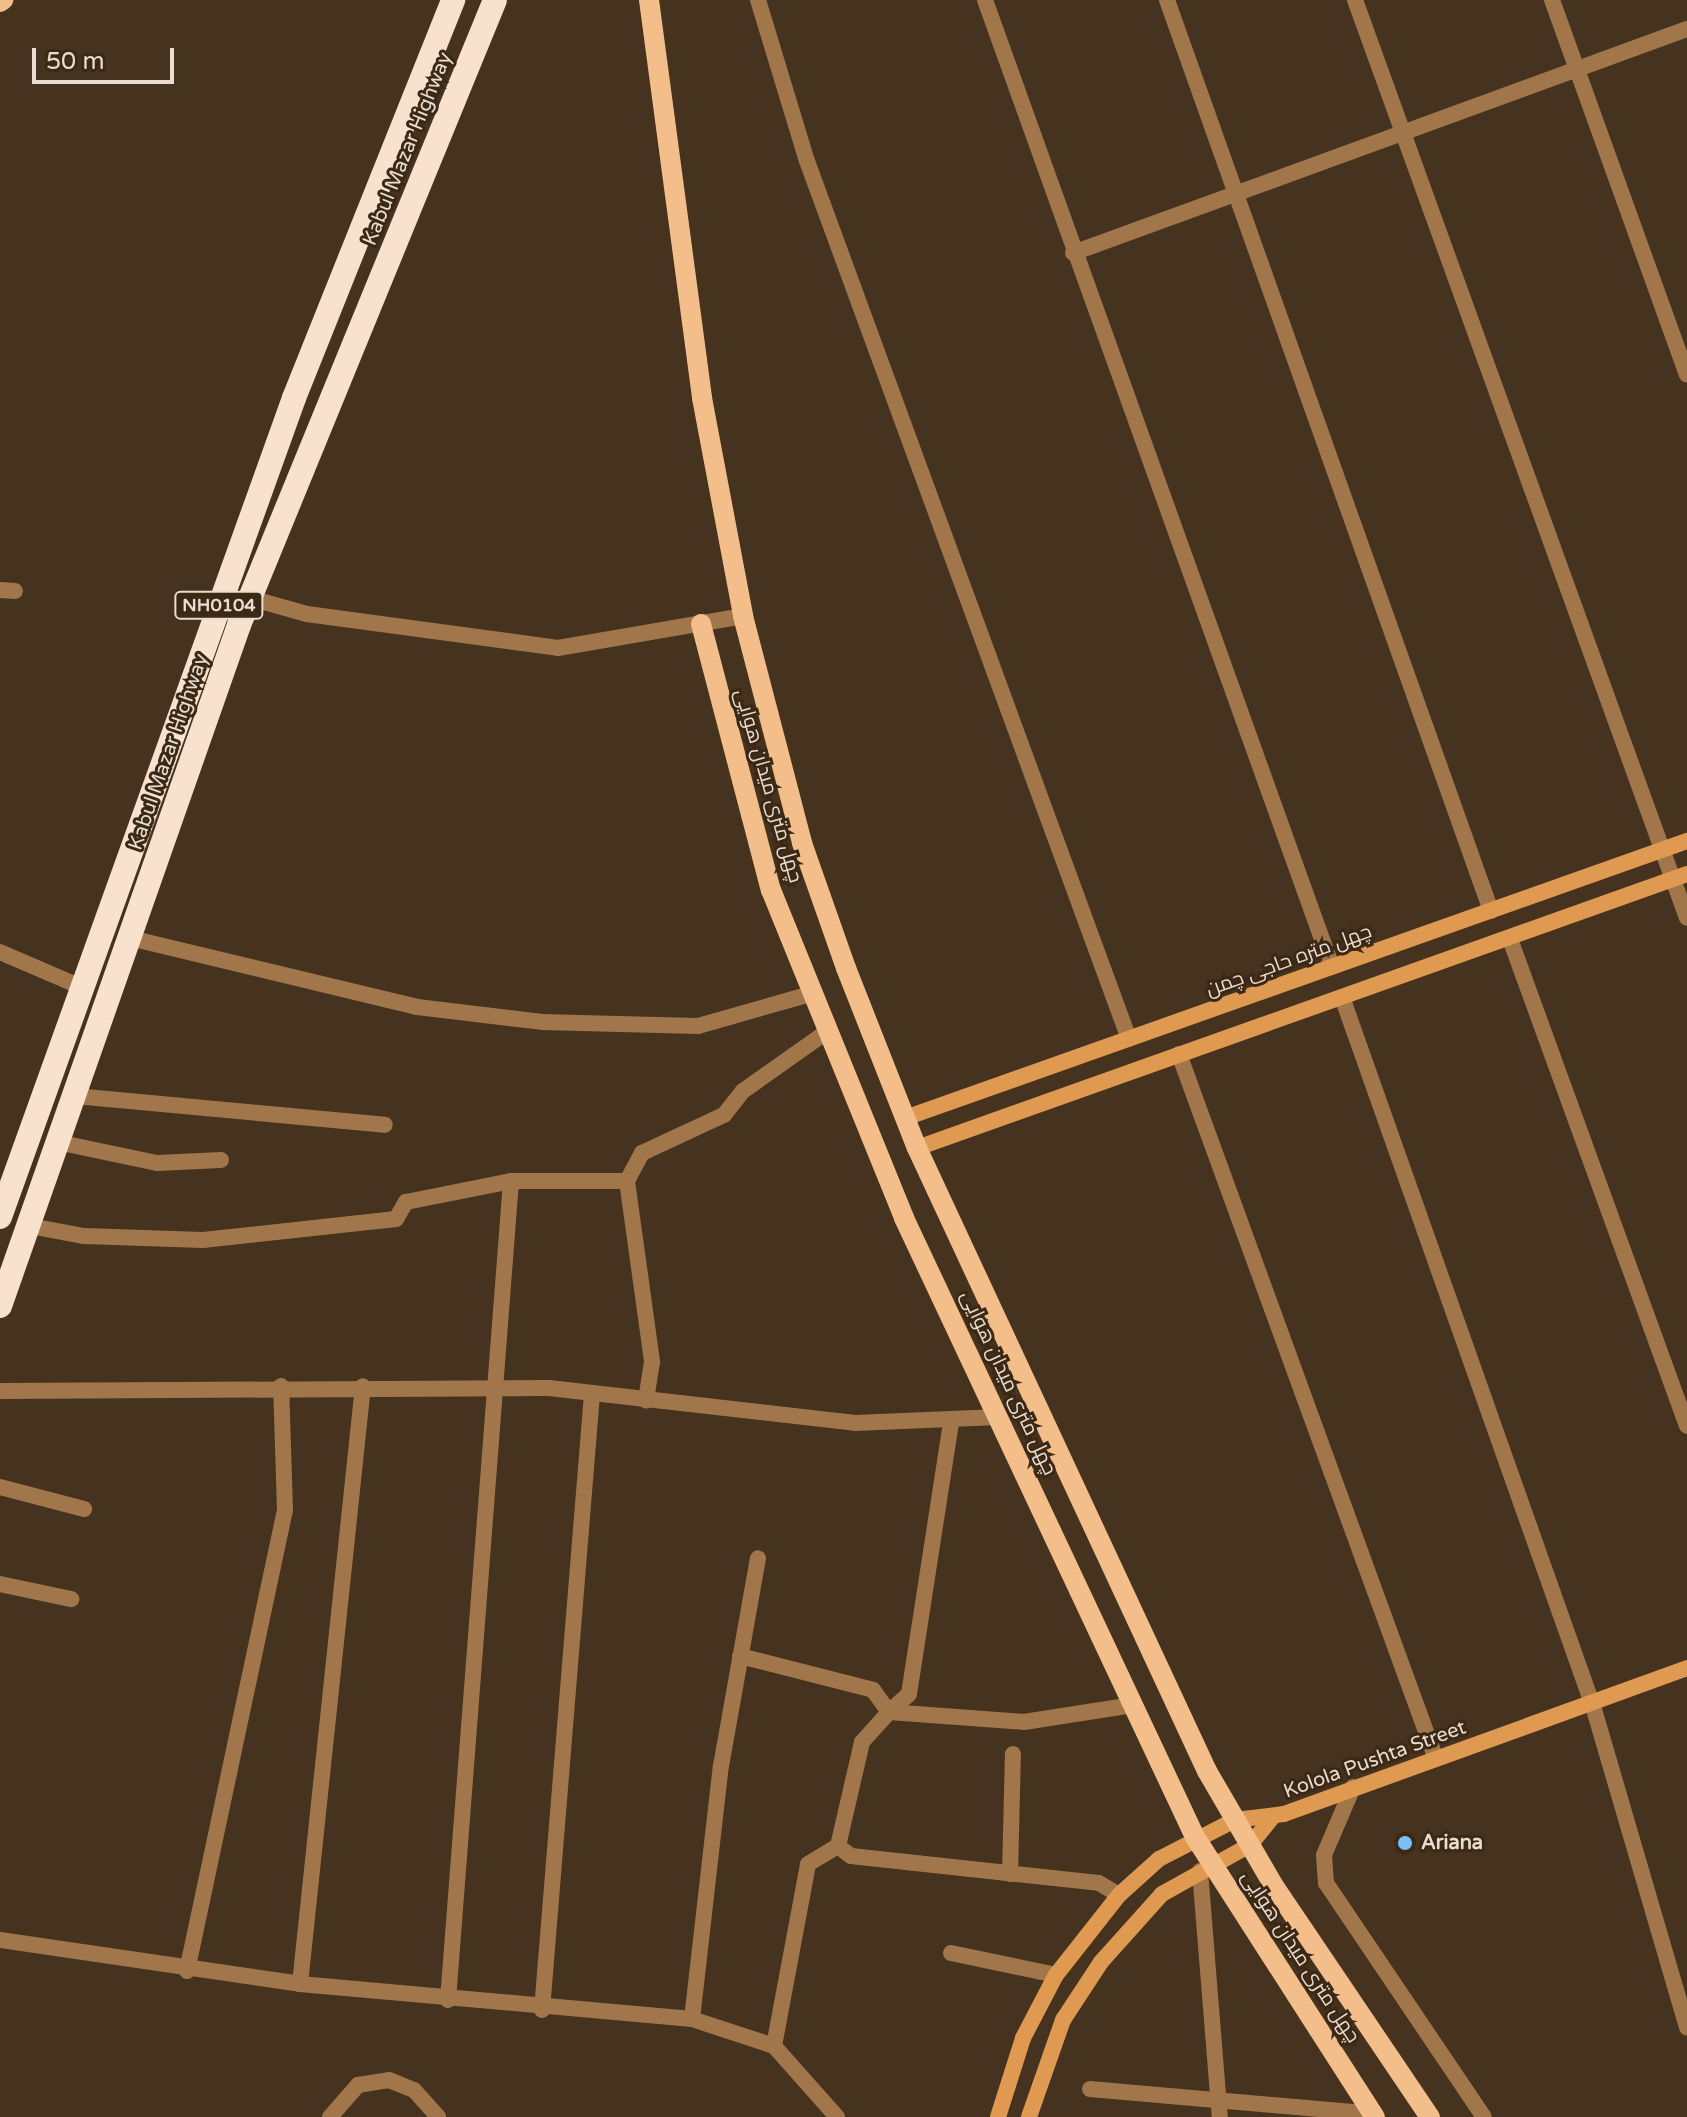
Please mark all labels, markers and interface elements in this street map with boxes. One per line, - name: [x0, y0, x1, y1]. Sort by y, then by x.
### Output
- scale bar: [36, 32, 178, 82]
- text: 50 m: [46, 47, 104, 76]
- street label: Kabul Mazar Highway: [358, 49, 458, 249]
- road number: NH0104: [173, 591, 265, 619]
- street label: Kabul Mazar Highway: [124, 651, 214, 853]
- street label: چهل متری میدان هوایی: [729, 686, 807, 886]
- street label: چهل متره حاجی چمن: [1203, 920, 1375, 1002]
- street label: چهل متری میدان هوایی: [955, 1287, 1061, 1479]
- street label: Kolola Pushta Street: [1281, 1716, 1469, 1804]
- place label: Ariana: [1421, 1831, 1483, 1855]
- marker: Ariana: [1396, 1834, 1414, 1852]
- street label: چهل متری میدان هوایی: [1235, 1866, 1365, 2048]

